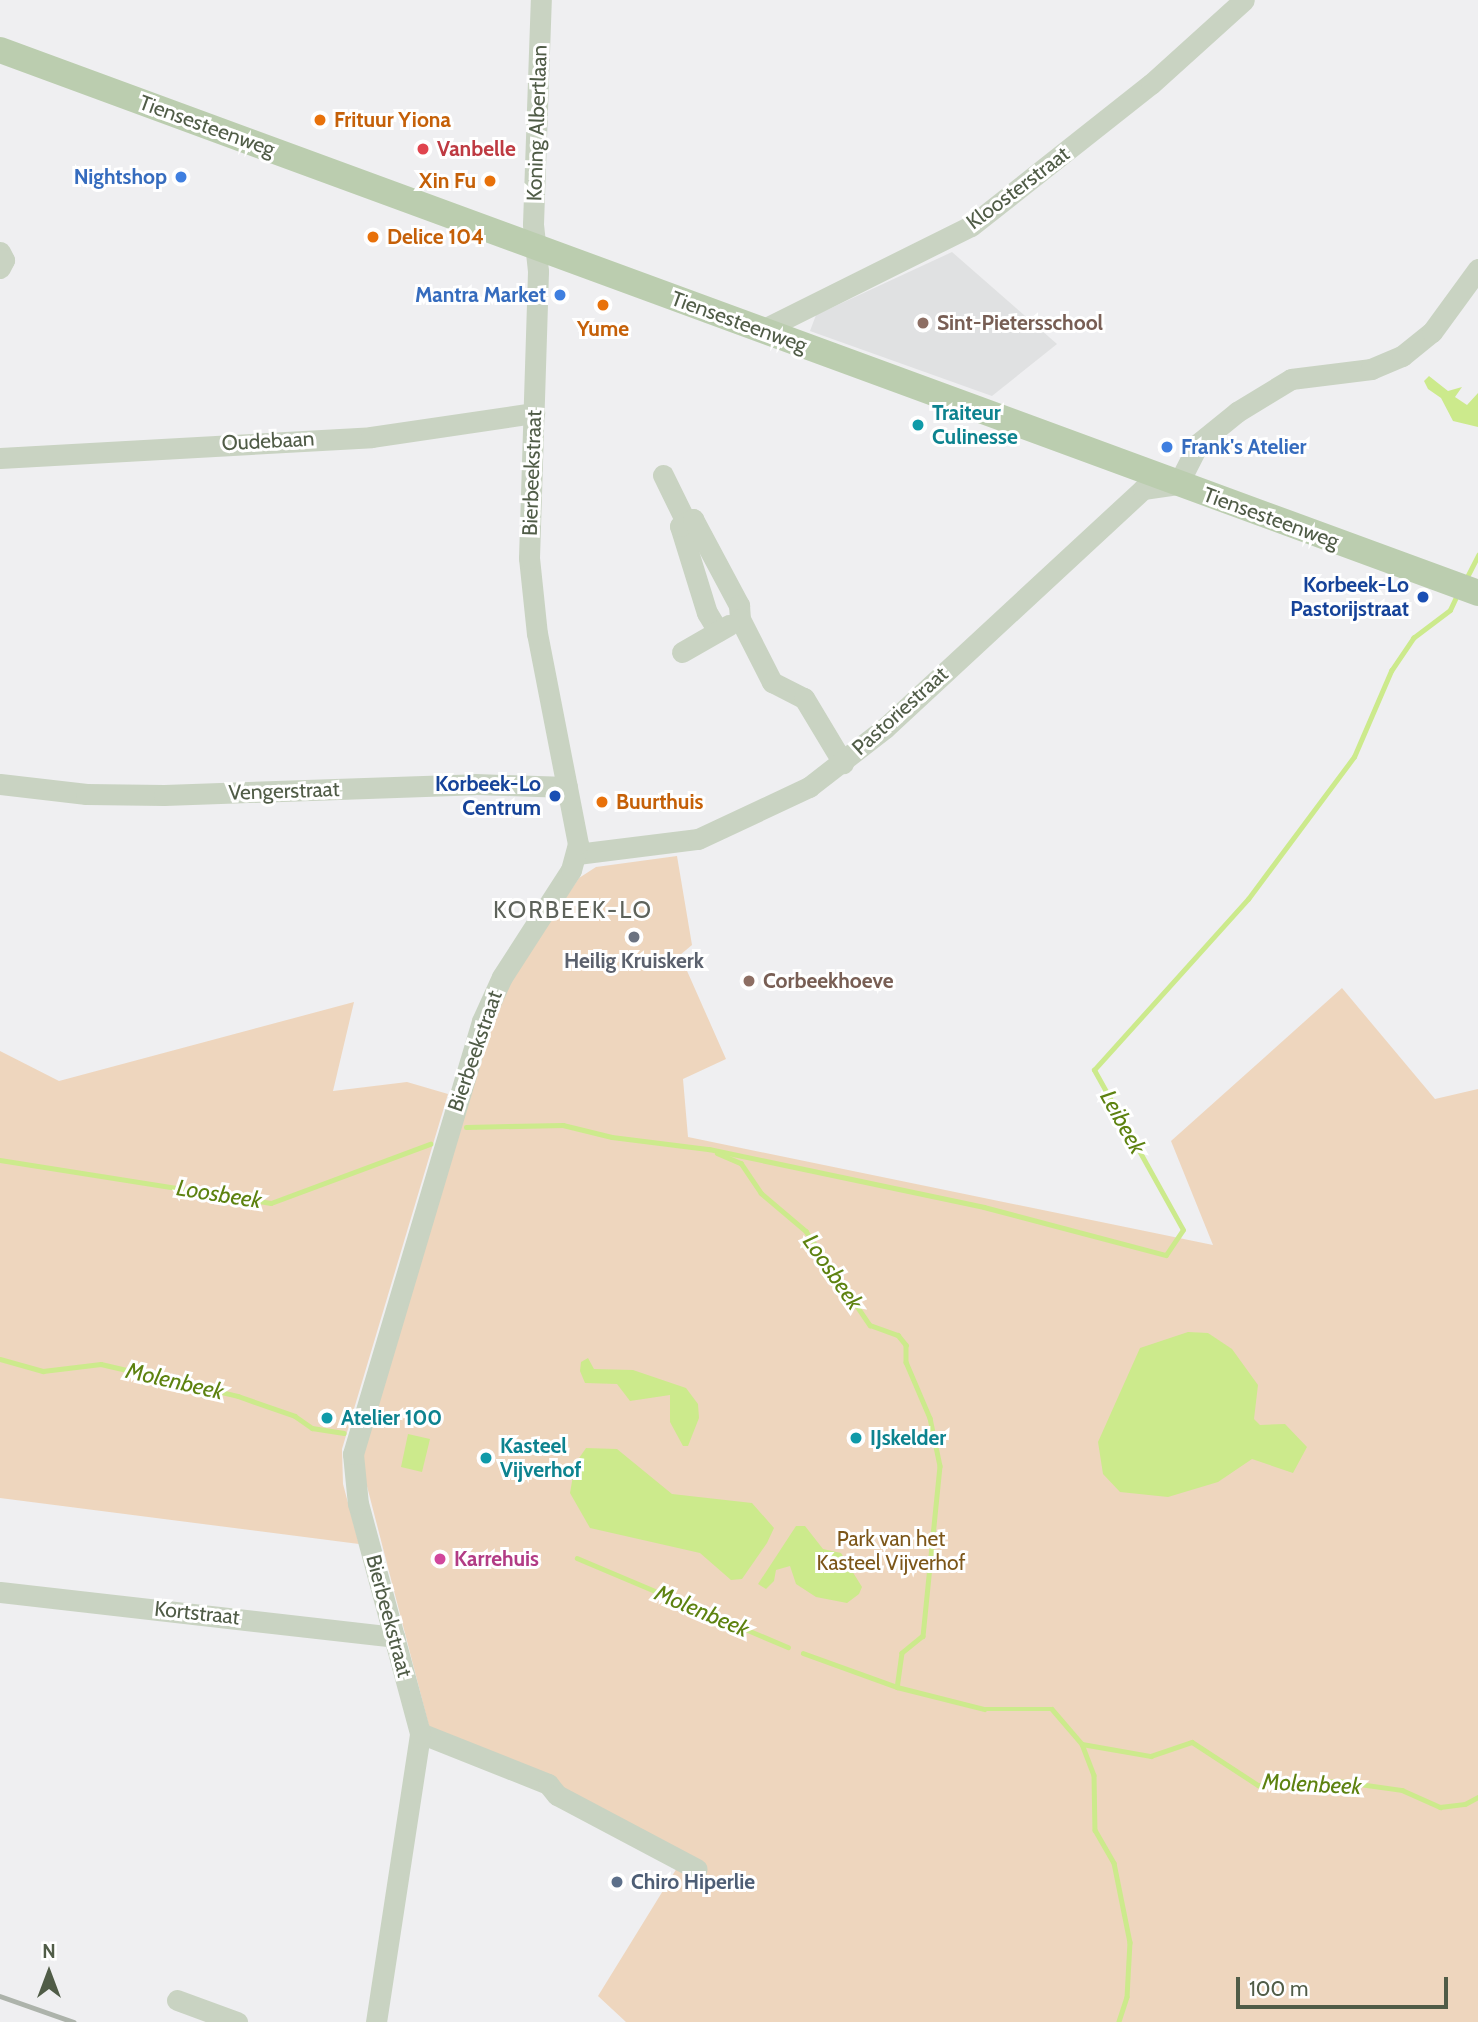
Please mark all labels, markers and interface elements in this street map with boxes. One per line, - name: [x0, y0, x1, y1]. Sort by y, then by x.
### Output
- street label: Koning Albertlaan: [522, 44, 552, 202]
- street label: Tiensesteenweg: [136, 90, 278, 162]
- place label: Frituur Yiona: [334, 107, 451, 133]
- marker: Frituur Yiona: [312, 112, 328, 128]
- place label: Vanbelle: [437, 136, 516, 162]
- marker: Vanbelle: [415, 141, 431, 157]
- street label: Kloosterstraat: [962, 141, 1074, 235]
- place label: Nightshop: [74, 164, 167, 190]
- place label: Xin Fu: [419, 168, 476, 194]
- marker: Nightshop: [173, 169, 189, 185]
- marker: Xin Fu: [482, 173, 498, 189]
- place label: Delice 104: [387, 224, 484, 250]
- marker: Delice 104: [365, 229, 381, 245]
- place label: Mantra Market: [415, 282, 546, 308]
- street label: Tiensesteenweg: [668, 286, 810, 358]
- marker: Mantra Market: [552, 287, 568, 303]
- marker: Yume: [595, 297, 611, 313]
- place label: Sint-Pietersschool: [937, 310, 1103, 336]
- marker: Sint-Pietersschool: [915, 315, 931, 331]
- place label: Yume: [577, 316, 629, 342]
- place label: Traiteur Culinesse: [932, 400, 1018, 450]
- street label: Bierbeekstraat: [517, 410, 547, 536]
- marker: Traiteur Culinesse: [910, 417, 926, 433]
- street label: Oudebaan: [221, 426, 315, 456]
- place label: Frank's Atelier: [1181, 434, 1307, 460]
- marker: Frank's Atelier: [1159, 439, 1175, 455]
- street label: Tiensesteenweg: [1200, 482, 1342, 554]
- place label: Korbeek-Lo Pastorijstraat: [1290, 572, 1409, 622]
- marker: Korbeek-Lo Pastorijstraat: [1415, 589, 1431, 605]
- street label: Pastoriestraat: [847, 661, 953, 761]
- place label: Korbeek-Lo Centrum: [435, 771, 541, 821]
- street label: Vengerstraat: [228, 776, 340, 806]
- marker: Korbeek-Lo Centrum: [547, 788, 563, 804]
- place label: Buurthuis: [616, 789, 703, 815]
- marker: Buurthuis: [594, 794, 610, 810]
- district label: KORBEEK-LO: [494, 896, 652, 924]
- marker: Heilig Kruiskerk: [626, 929, 642, 945]
- place label: Heilig Kruiskerk: [564, 948, 704, 974]
- place label: Corbeekhoeve: [763, 968, 894, 994]
- marker: Corbeekhoeve: [741, 973, 757, 989]
- street label: Bierbeekstraat: [443, 987, 507, 1115]
- water label: Leibeek: [1094, 1085, 1152, 1159]
- water label: Loosbeek: [174, 1174, 264, 1214]
- water label: Loosbeek: [797, 1229, 869, 1315]
- water label: Molenbeek: [123, 1356, 227, 1406]
- place label: Atelier 100: [341, 1405, 442, 1431]
- marker: Atelier 100: [319, 1410, 335, 1426]
- place label: IJskelder: [870, 1425, 946, 1451]
- marker: IJskelder: [848, 1430, 864, 1446]
- place label: Kasteel Vijverhof: [500, 1433, 582, 1483]
- marker: Kasteel Vijverhof: [478, 1450, 494, 1466]
- park label: Park van het Kasteel Vijverhof: [817, 1526, 965, 1576]
- place label: Karrehuis: [454, 1546, 539, 1572]
- marker: Karrehuis: [432, 1551, 448, 1567]
- street label: Bierbeekstraat: [361, 1552, 417, 1680]
- water label: Molenbeek: [651, 1579, 753, 1643]
- street label: Kortstraat: [153, 1596, 241, 1630]
- water label: Molenbeek: [1262, 1768, 1362, 1800]
- place label: Chiro Hiperlie: [631, 1869, 755, 1895]
- marker: Chiro Hiperlie: [609, 1874, 625, 1890]
- north arrow: [14, 1938, 84, 2008]
- text: N: [42, 1940, 56, 1963]
- scale bar: [1240, 1962, 1452, 2006]
- text: 100 m: [1249, 1976, 1308, 2001]

